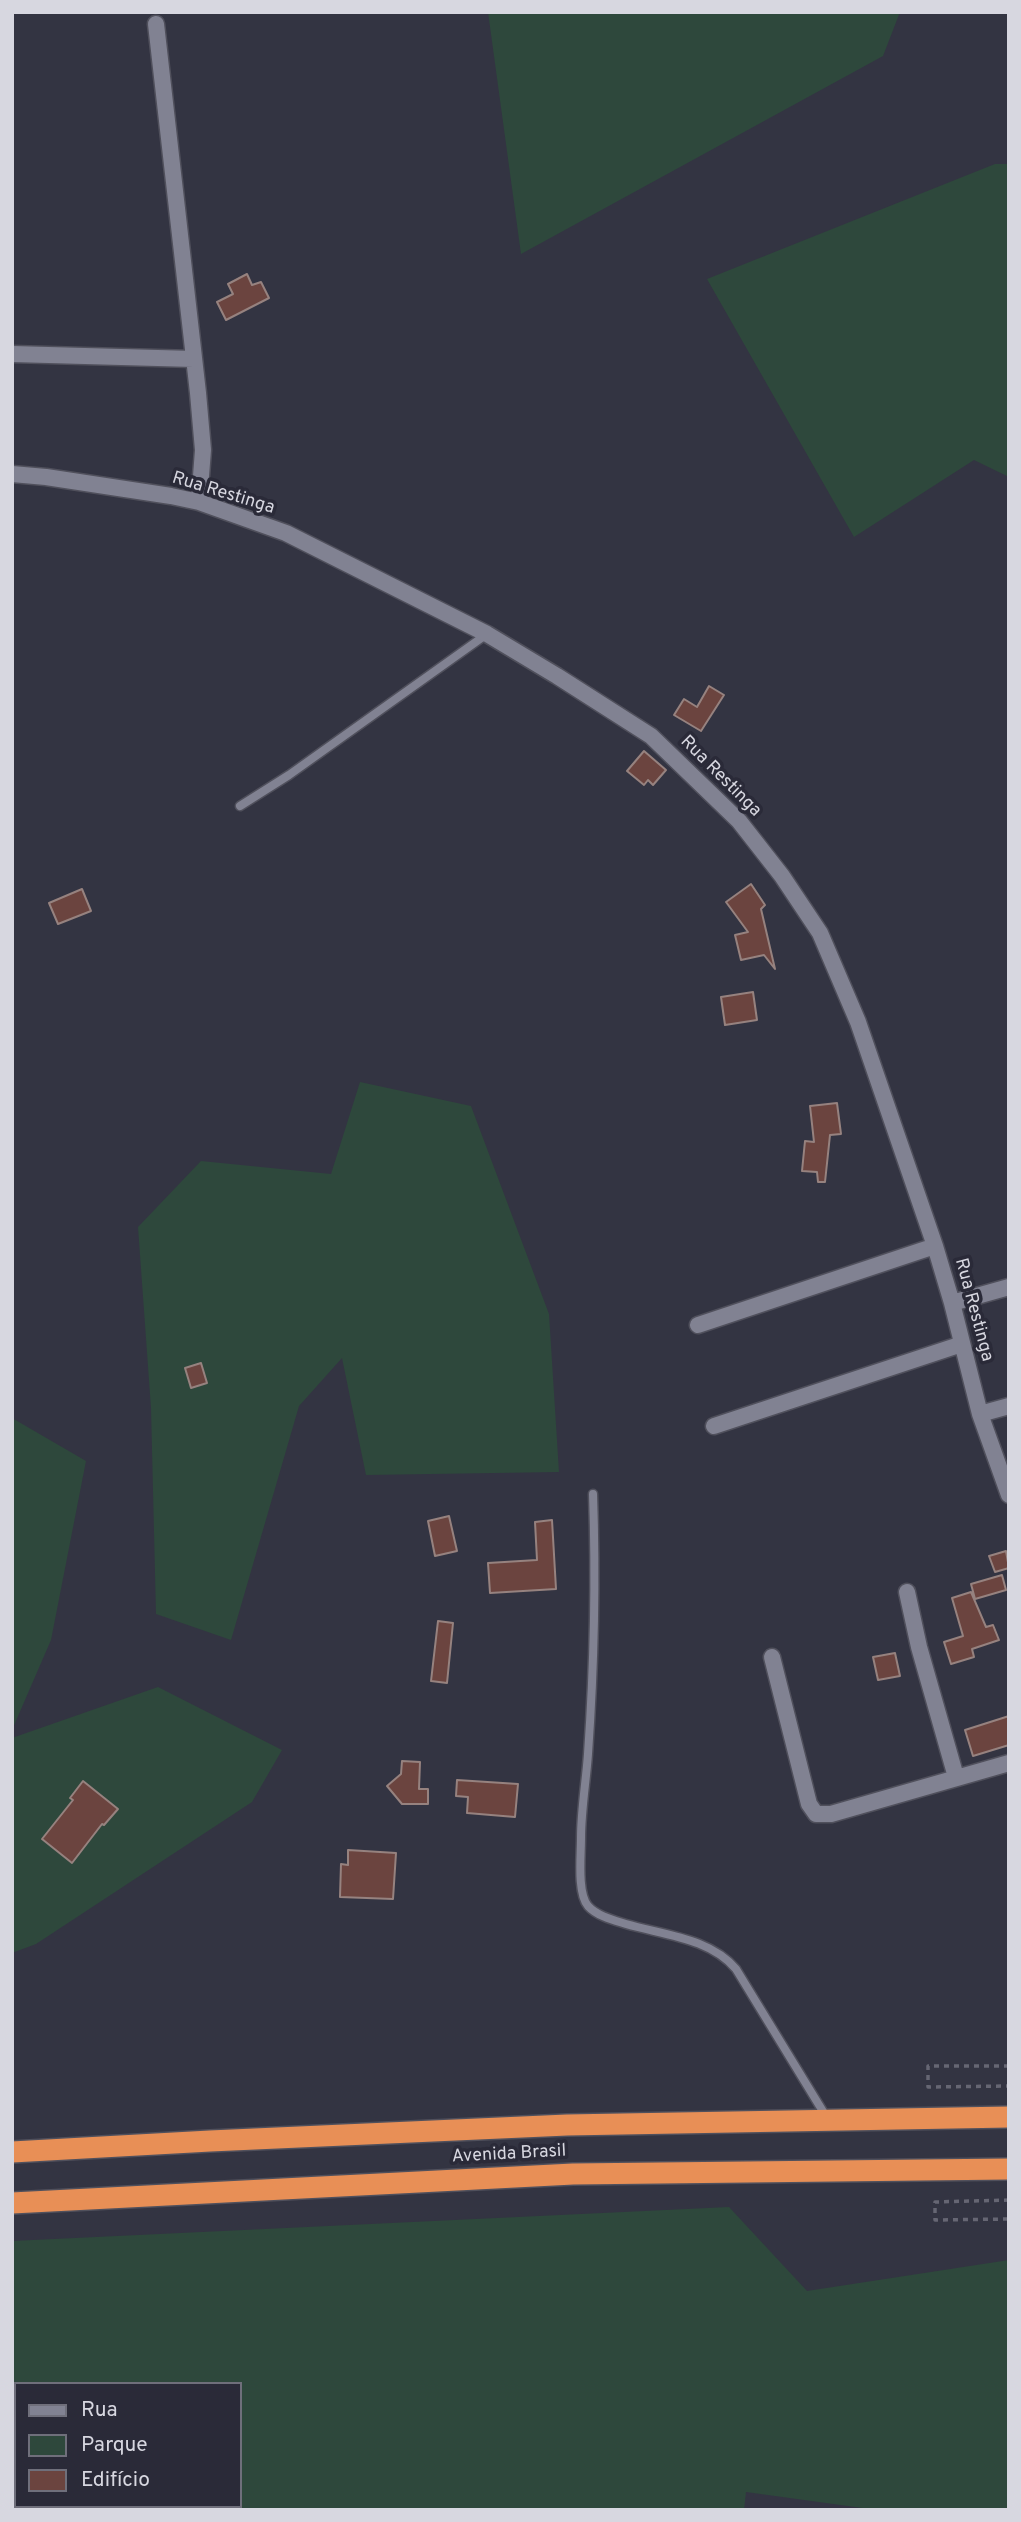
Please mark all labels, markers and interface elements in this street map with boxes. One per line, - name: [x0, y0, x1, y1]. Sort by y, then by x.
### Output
- street label: Rua Restinga: [169, 468, 277, 520]
- street label: Rua Restinga: [675, 732, 765, 822]
- street label: Rua Restinga: [949, 1256, 997, 1364]
- street label: Avenida Brasil: [451, 2141, 567, 2169]
- legend: [14, 2382, 242, 2508]
- text: Rua: [81, 2397, 118, 2424]
- text: Parque: [81, 2432, 148, 2459]
- text: Edifício: [81, 2467, 150, 2494]

